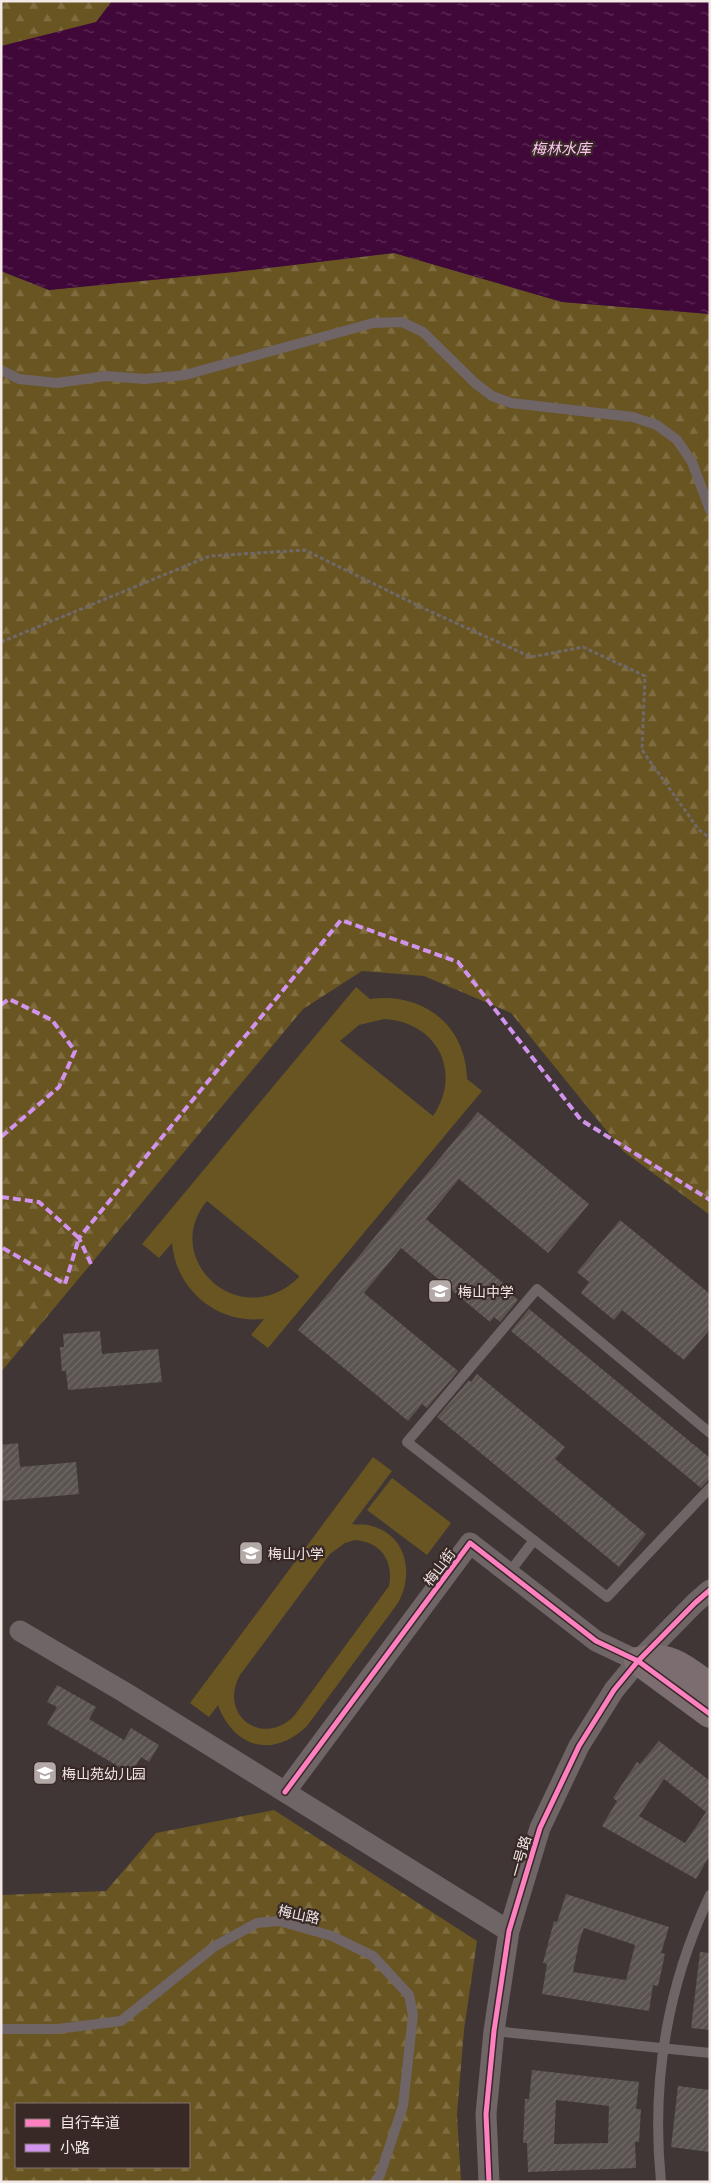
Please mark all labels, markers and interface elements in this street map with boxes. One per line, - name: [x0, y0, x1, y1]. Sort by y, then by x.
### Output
- water label: 梅林水库: [531, 139, 594, 158]
- school or university icon: 梅山中学: [427, 1278, 453, 1304]
- place label: 梅山中学: [458, 1283, 514, 1300]
- school or university icon: 梅山小学: [238, 1540, 264, 1566]
- place label: 梅山小学: [268, 1545, 324, 1562]
- street label: 梅山街: [420, 1545, 458, 1589]
- school or university icon: 梅山苑幼儿园: [32, 1760, 58, 1786]
- place label: 梅山苑幼儿园: [62, 1765, 146, 1782]
- street label: 一号路: [506, 1833, 534, 1879]
- street label: 梅山路: [277, 1901, 321, 1927]
- legend: [15, 2103, 190, 2168]
- text: 自行车道: [60, 2113, 120, 2132]
- text: 小路: [60, 2138, 90, 2157]

